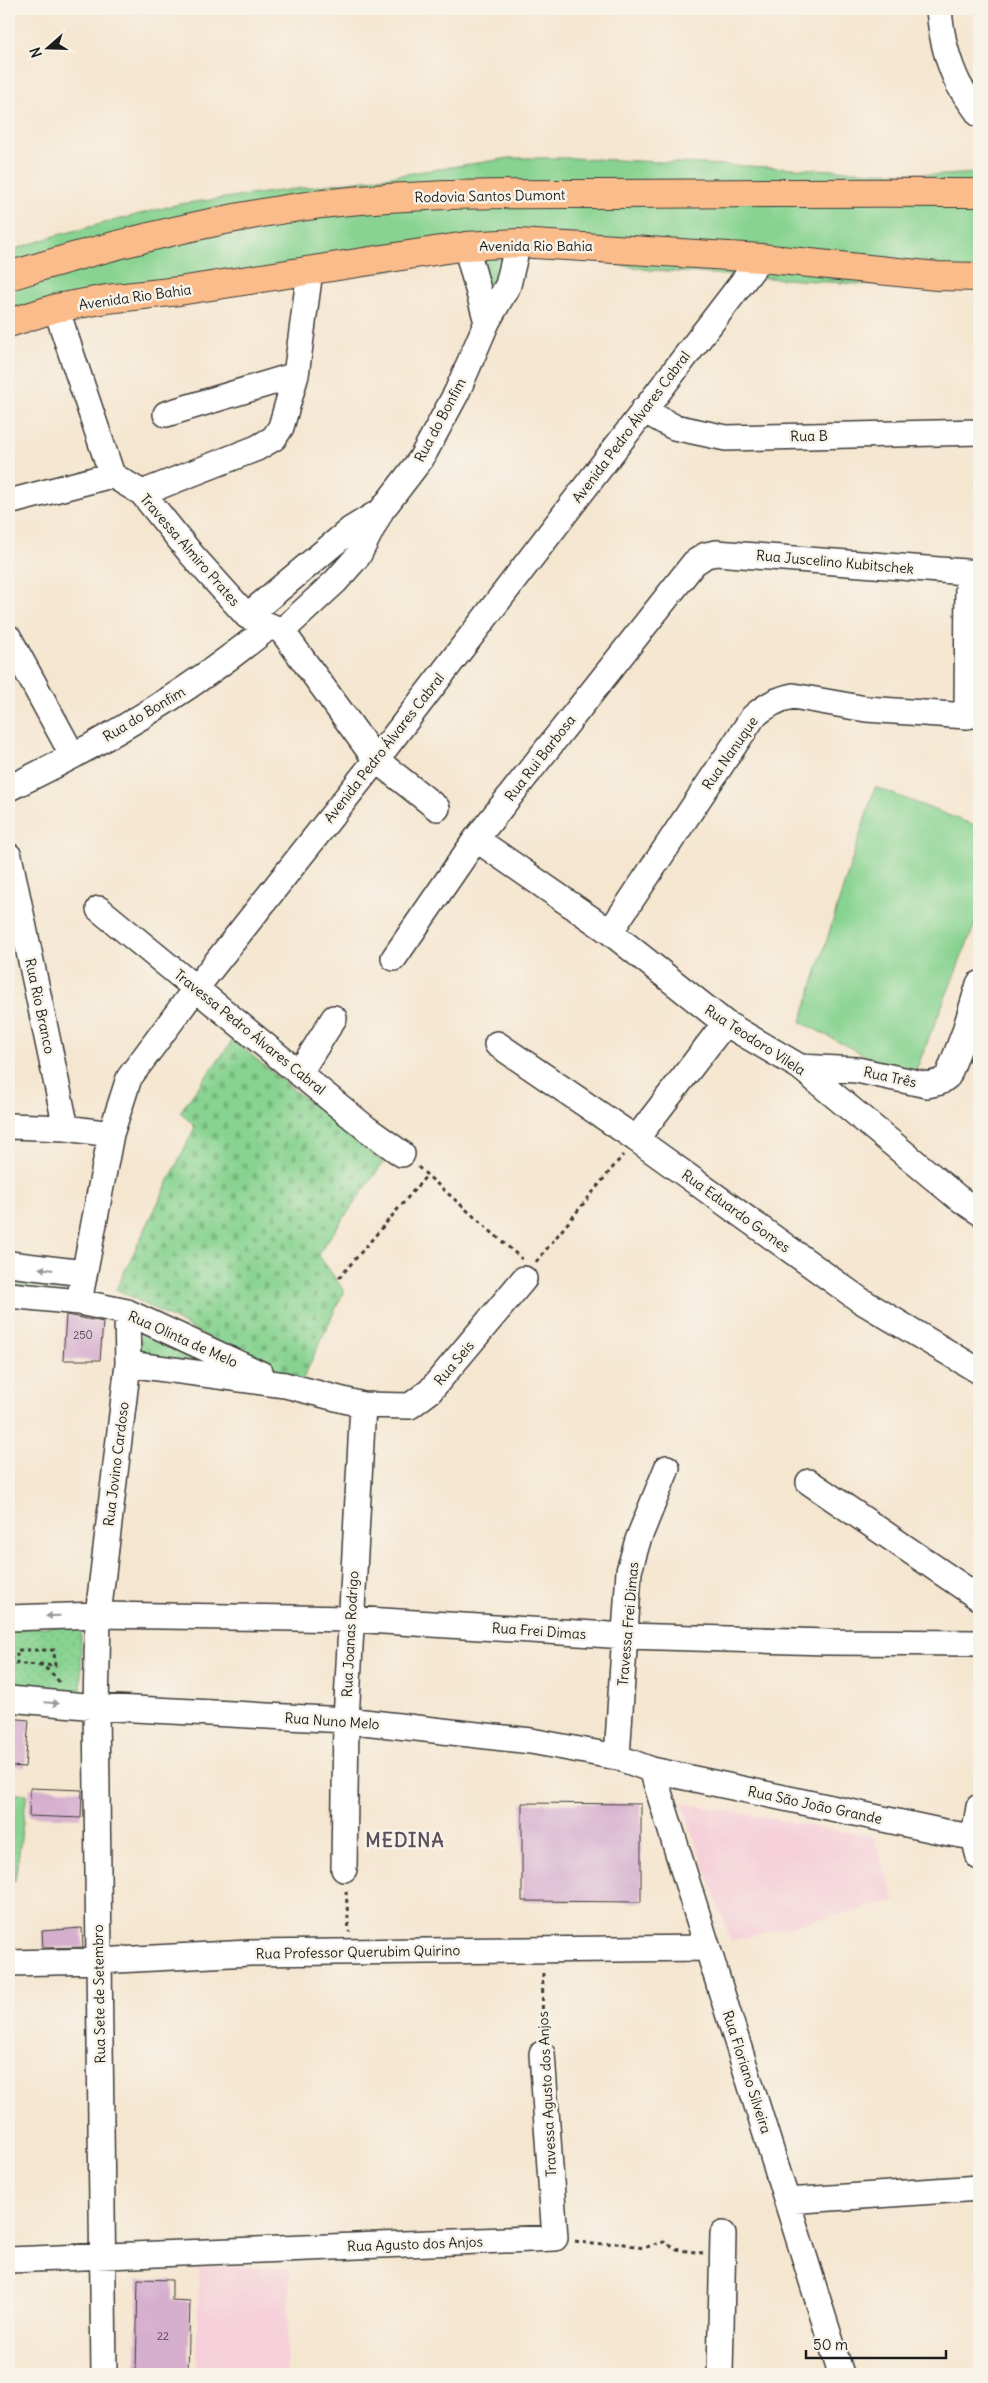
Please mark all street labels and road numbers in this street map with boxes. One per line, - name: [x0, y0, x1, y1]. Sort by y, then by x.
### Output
- street label: Rodovia Santos Dumont: [414, 186, 566, 206]
- street label: Avenida Rio Bahia: [479, 237, 593, 255]
- street label: Avenida Rio Bahia: [77, 280, 193, 314]
- street label: Avenida Pedro Álvares Cabral: [568, 348, 694, 506]
- street label: Rua do Bonfim: [410, 375, 470, 465]
- street label: Rua B: [790, 427, 828, 445]
- street label: Travessa Almiro Prates: [136, 490, 244, 610]
- street label: Rua Juscelino Kubitschek: [755, 546, 915, 578]
- street label: Avenida Pedro Álvares Cabral: [320, 669, 448, 827]
- street label: Rua do Bonfim: [100, 682, 188, 746]
- street label: Rua Rui Barbosa: [501, 711, 579, 805]
- street label: Rua Nanuque: [698, 713, 762, 793]
- street label: Rua Rio Branco: [21, 957, 59, 1056]
- street label: Travessa Pedro Álvares Cabral: [171, 965, 329, 1099]
- street label: Rua Teodoro Vilela: [701, 1001, 809, 1079]
- street label: Rua Três: [862, 1063, 918, 1091]
- street label: Rua Eduardo Gomes: [678, 1166, 794, 1256]
- street label: Rua Olinta de Melo: [125, 1307, 241, 1371]
- street label: Rua Seis: [430, 1337, 478, 1389]
- street label: Rua Jovino Cardoso: [99, 1401, 133, 1527]
- street label: Travessa Frei Dimas: [614, 1561, 642, 1687]
- street label: Rua Joanas Rodrigo: [338, 1570, 362, 1698]
- street label: Rua Frei Dimas: [491, 1619, 587, 1643]
- street label: Rua Nuno Melo: [284, 1709, 380, 1733]
- street label: Rua São João Grande: [746, 1782, 884, 1828]
- street label: Rua Sete de Setembro: [89, 1924, 109, 2064]
- street label: Rua Professor Querubim Quirino: [255, 1941, 461, 1963]
- street label: Rua Floriano Silveira: [719, 2008, 775, 2136]
- street label: Travessa Agusto dos Anjos: [534, 2011, 560, 2177]
- street label: Rua Agusto dos Anjos: [347, 2233, 483, 2255]

